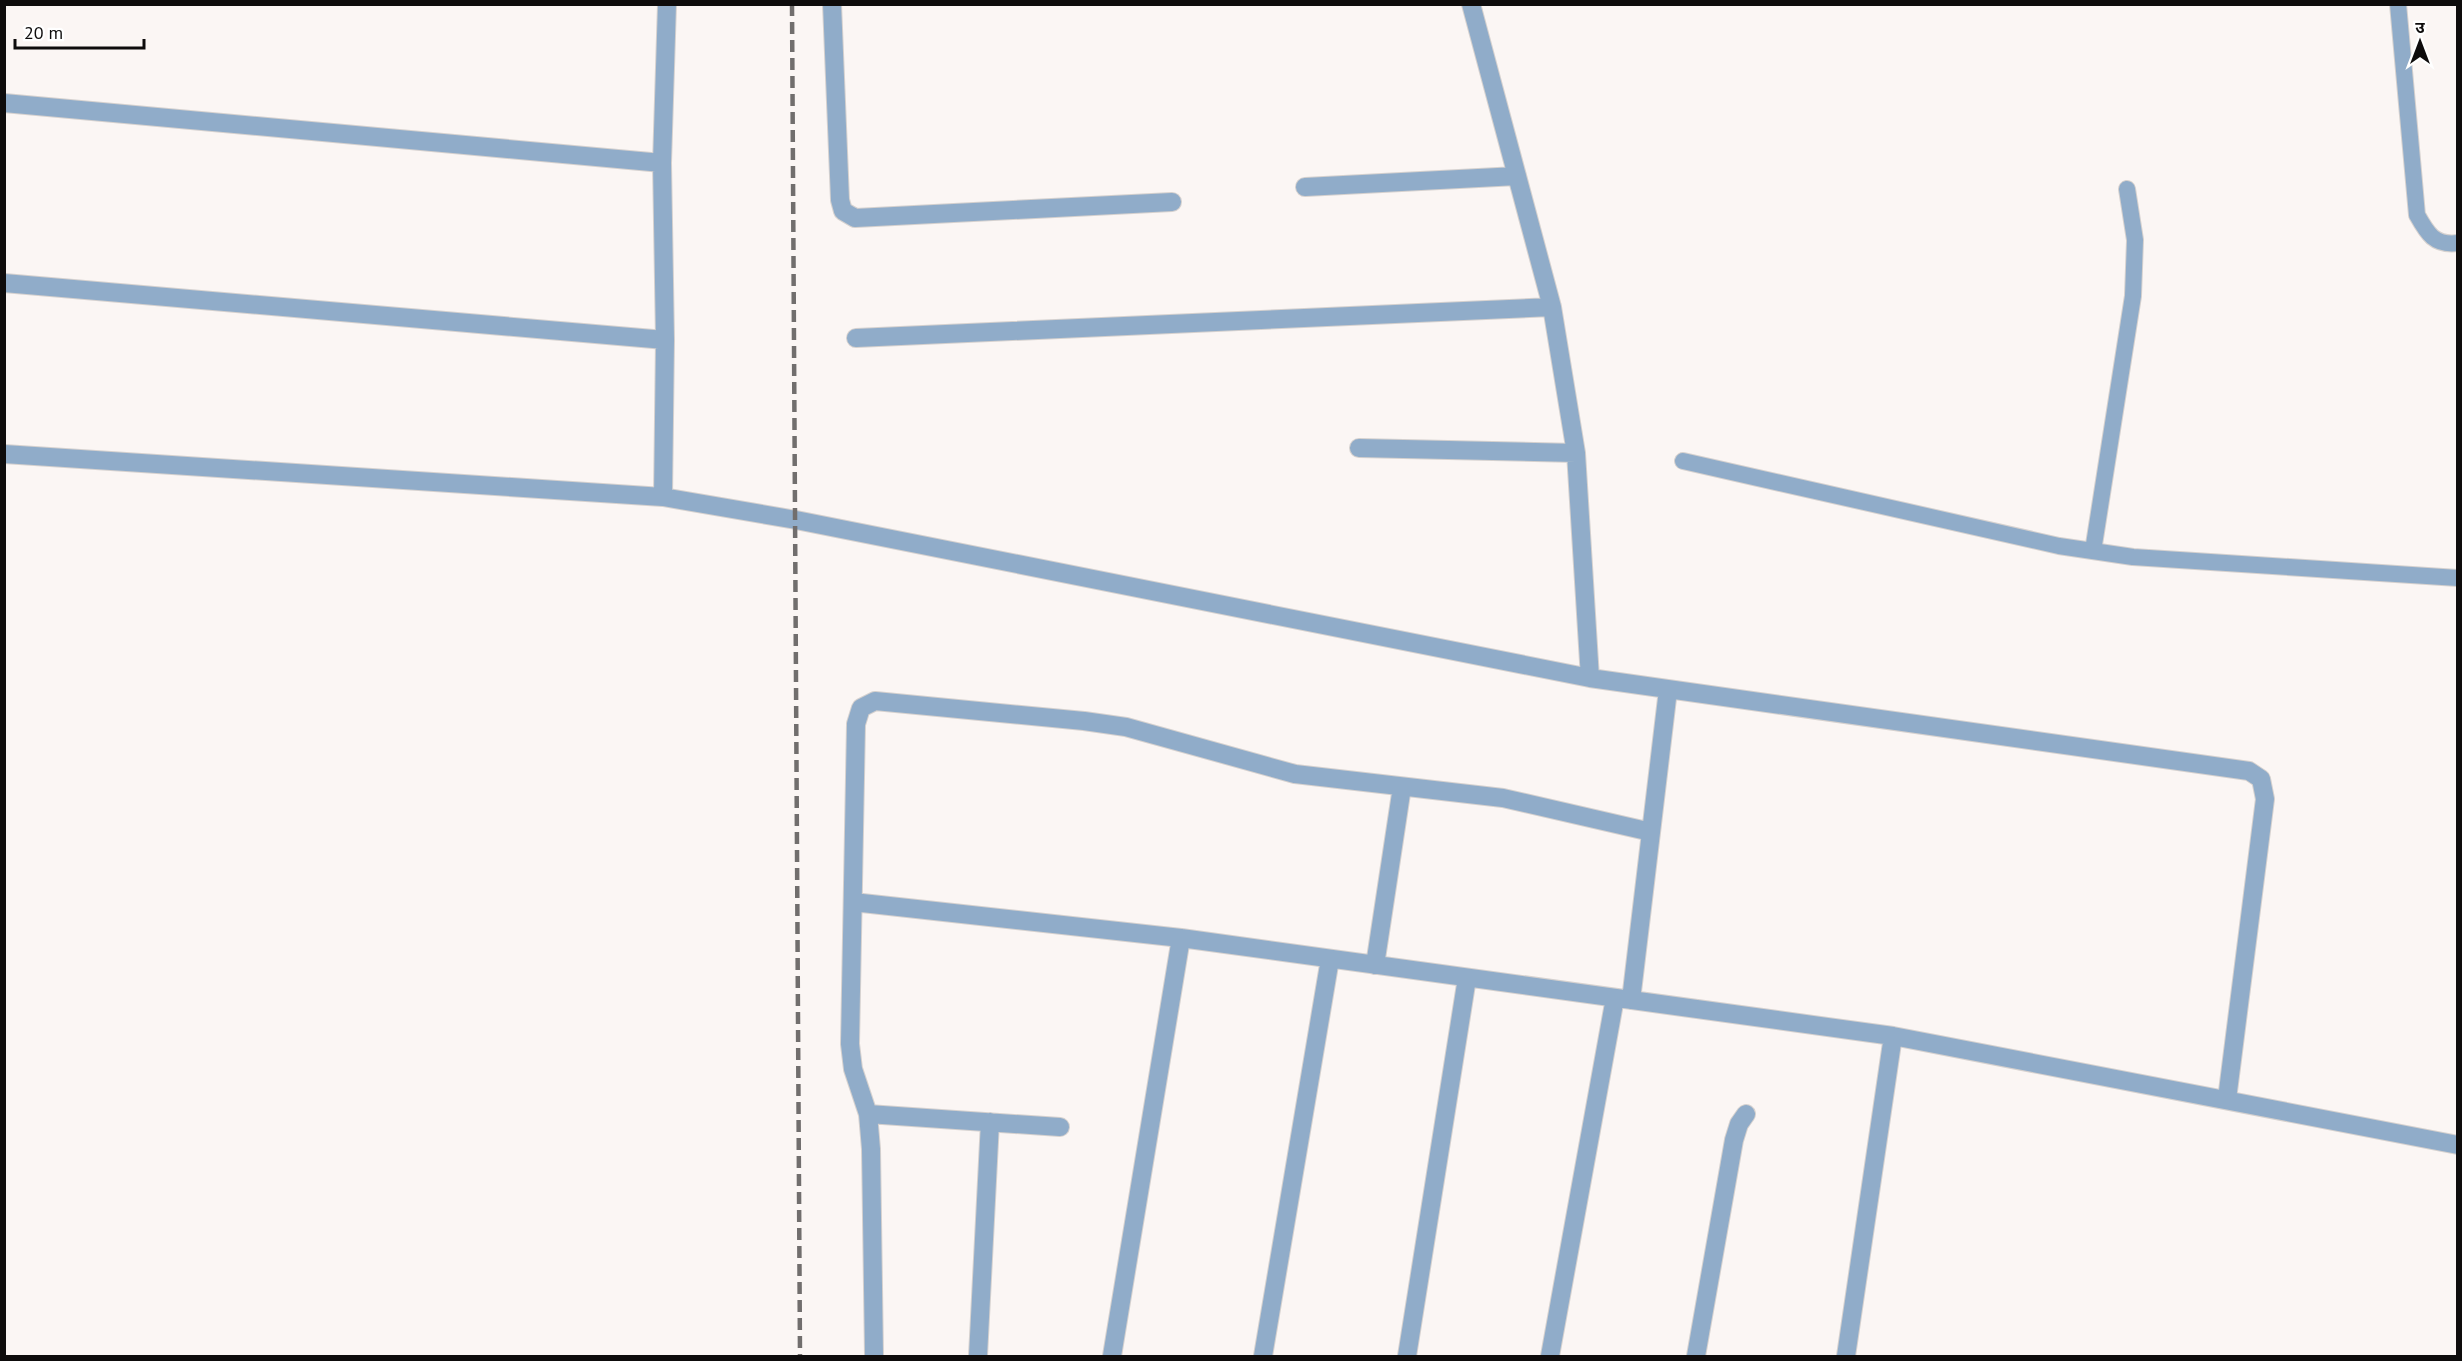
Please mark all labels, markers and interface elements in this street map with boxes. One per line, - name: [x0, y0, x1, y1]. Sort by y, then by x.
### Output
- scale bar: [15, 12, 144, 50]
- north arrow: [2390, 12, 2450, 72]
- text: उ: [2415, 17, 2425, 37]
- text: 20 m: [24, 21, 63, 44]

